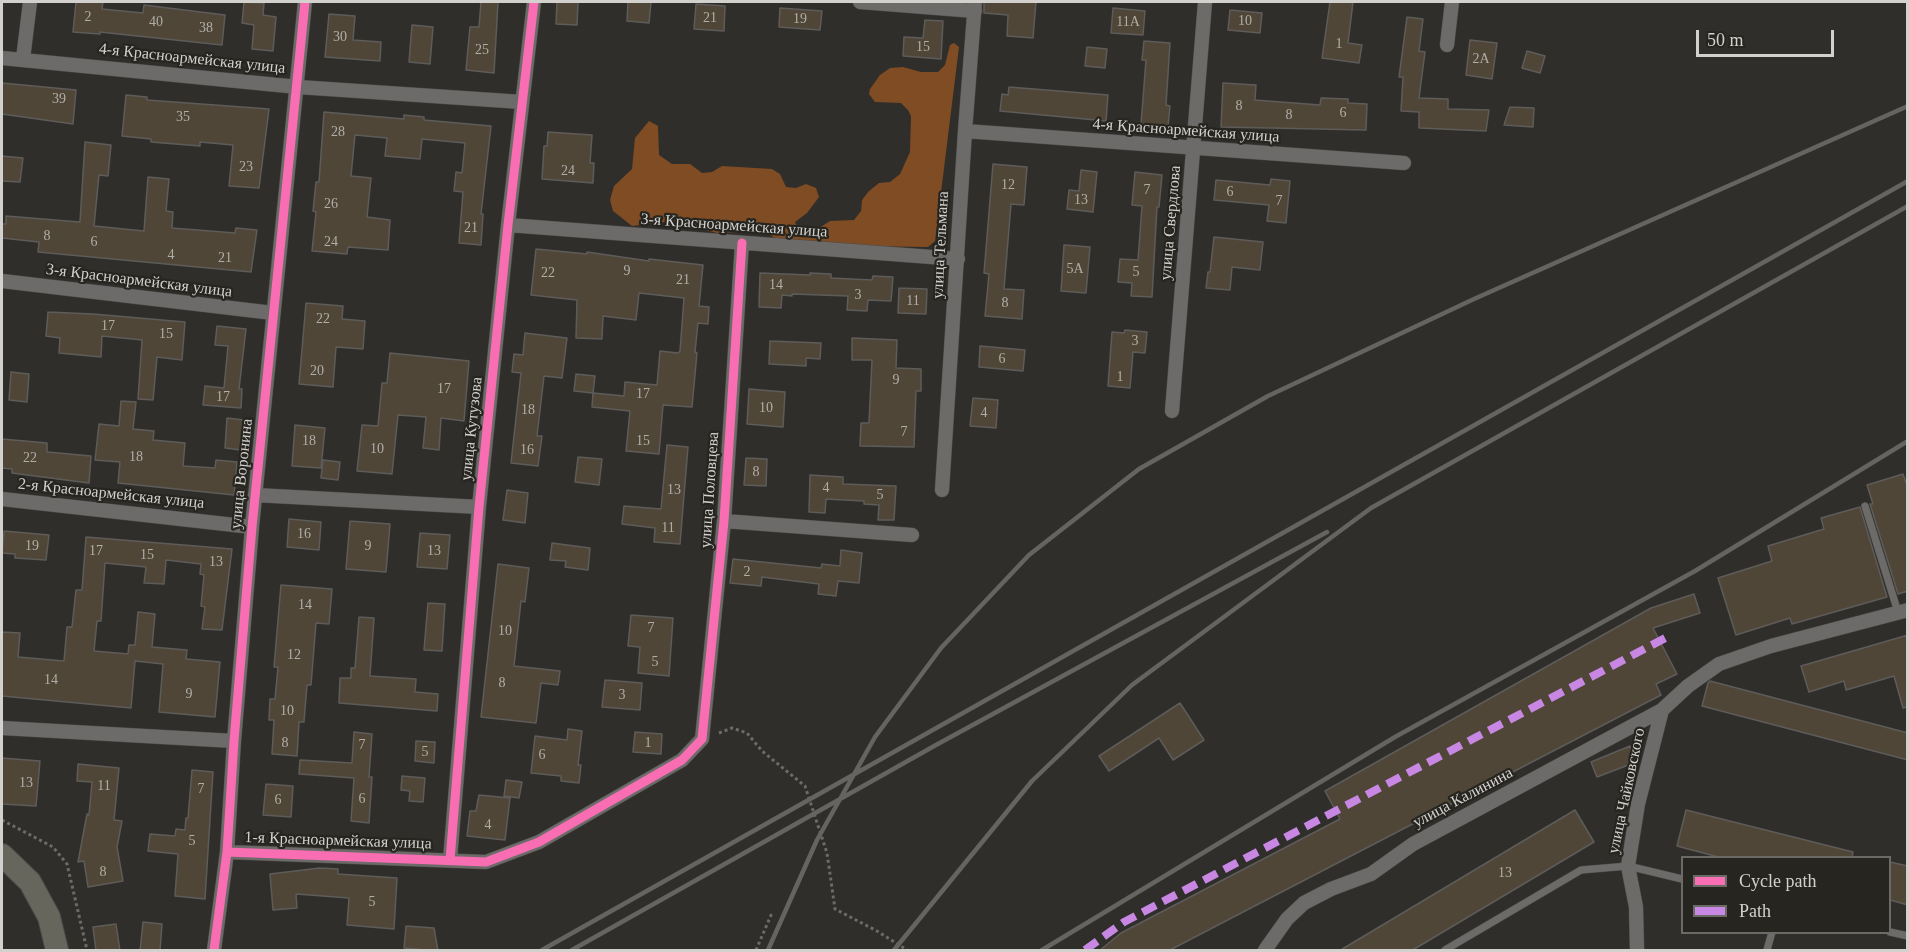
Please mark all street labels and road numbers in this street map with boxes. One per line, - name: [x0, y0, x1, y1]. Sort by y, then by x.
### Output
- street label: 4-я Красноармейская улица: [98, 40, 286, 78]
- street label: 4-я Красноармейская улица: [1092, 115, 1280, 147]
- street label: улица Свердлова: [1156, 165, 1186, 281]
- street label: улица Тельмана: [929, 191, 953, 299]
- street label: 3-я Красноармейская улица: [640, 210, 828, 242]
- street label: 3-я Красноармейская улица: [45, 260, 233, 302]
- street label: улица Кутузова: [457, 376, 487, 482]
- street label: улица Воронина: [227, 418, 257, 530]
- street label: улица Половцева: [696, 431, 724, 549]
- street label: 2-я Красноармейская улица: [17, 475, 205, 513]
- street label: улица Чайковского: [1604, 726, 1650, 856]
- street label: улица Калинина: [1410, 764, 1516, 832]
- street label: 1-я Красноармейская улица: [244, 828, 432, 854]

